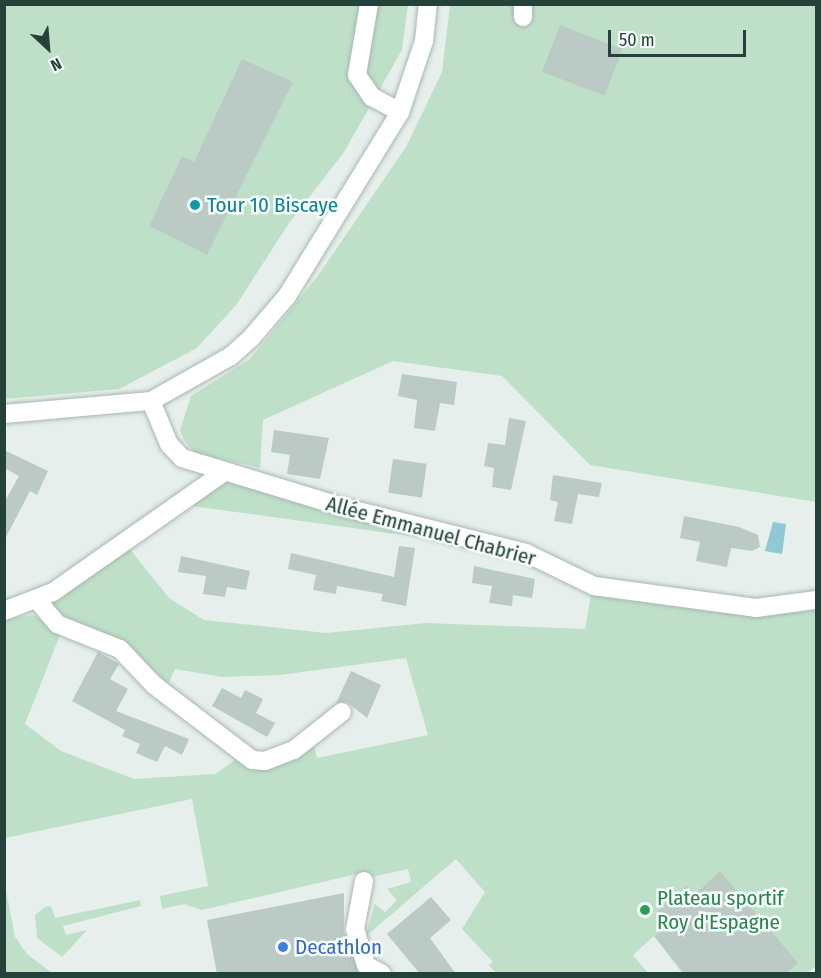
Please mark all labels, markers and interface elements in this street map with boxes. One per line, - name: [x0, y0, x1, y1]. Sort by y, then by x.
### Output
- north arrow: [18, 18, 78, 78]
- scale bar: [611, 18, 749, 56]
- text: 50 m: [619, 29, 655, 51]
- text: N: [48, 54, 65, 75]
- place label: Tour 10 Biscaye: [207, 192, 338, 218]
- marker: Tour 10 Biscaye: [188, 198, 202, 212]
- street label: Allée Emmanuel Chabrier: [323, 491, 539, 571]
- place label: Plateau sportif Roy d'Espagne: [657, 885, 784, 935]
- marker: Plateau sportif Roy d'Espagne: [638, 903, 652, 917]
- place label: Decathlon: [295, 934, 382, 960]
- marker: Decathlon: [276, 940, 290, 954]

